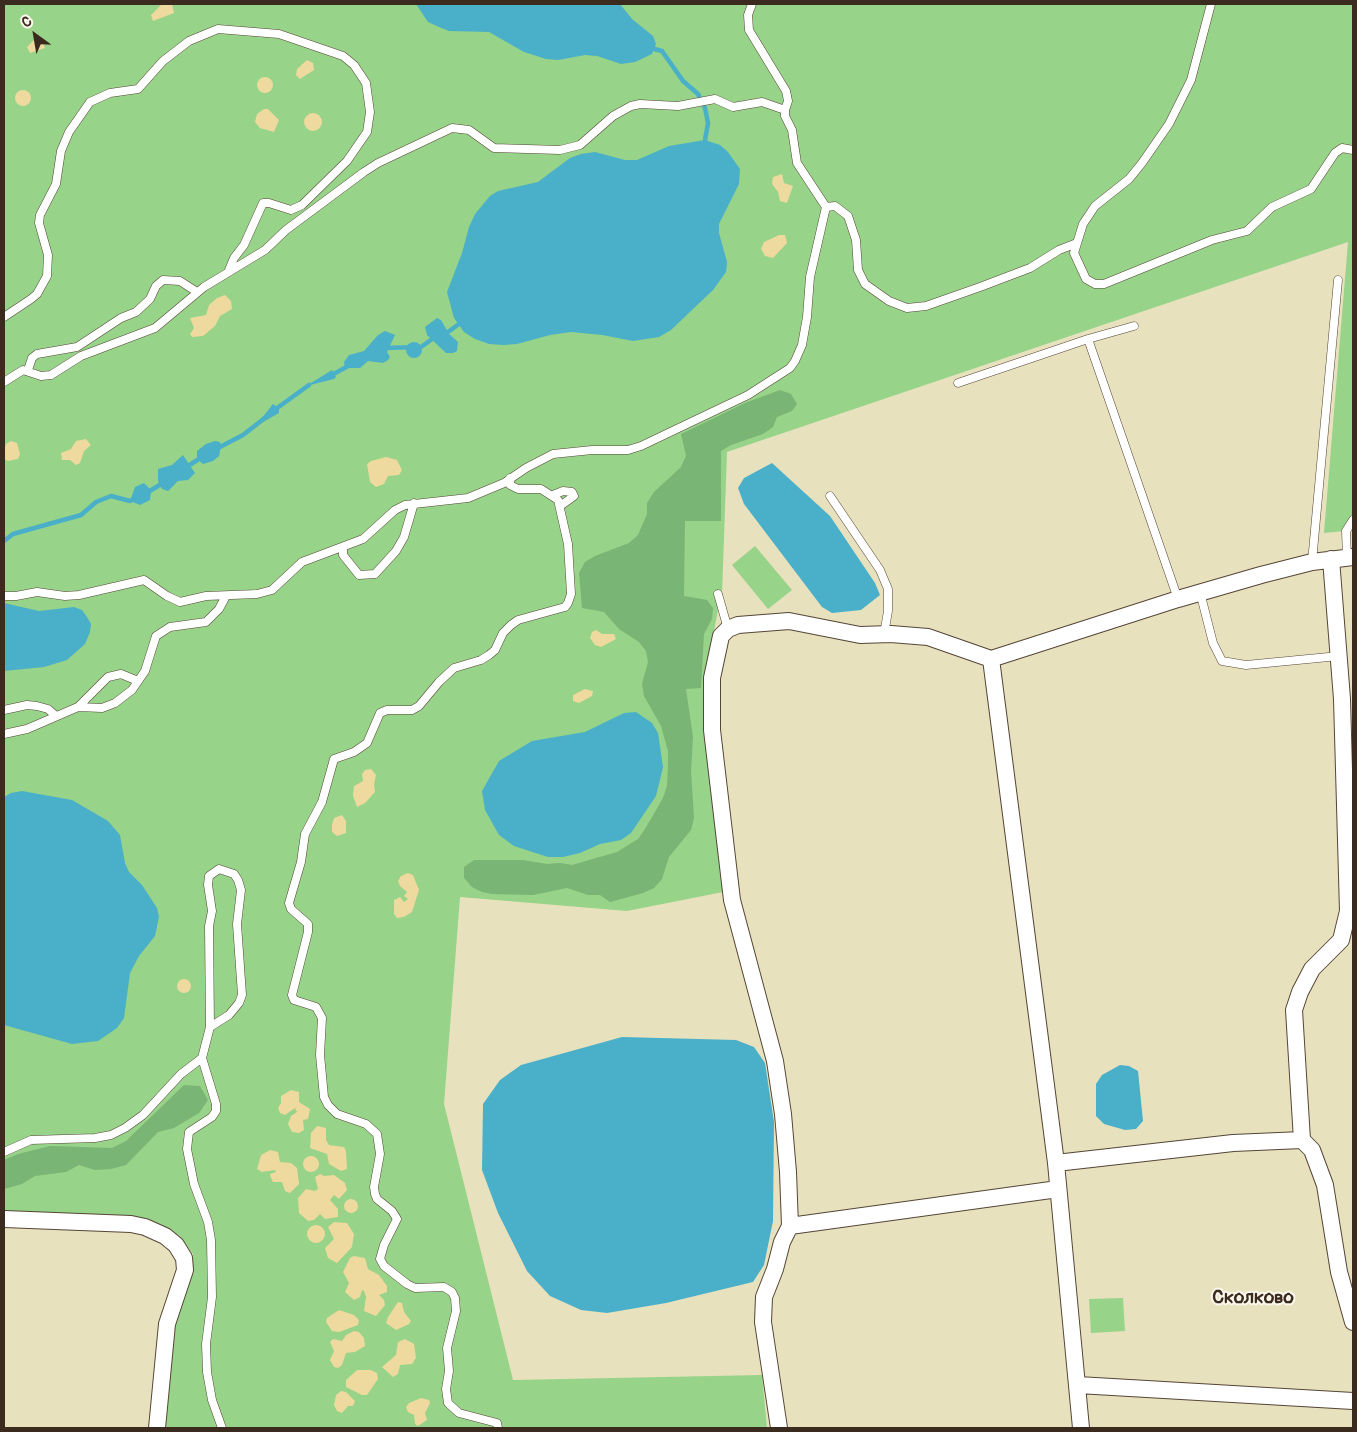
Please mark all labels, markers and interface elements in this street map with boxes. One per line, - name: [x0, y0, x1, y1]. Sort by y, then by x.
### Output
- north arrow: [10, 10, 60, 60]
- text: С: [19, 12, 35, 31]
- district label: Сколково: [1212, 1287, 1294, 1309]

